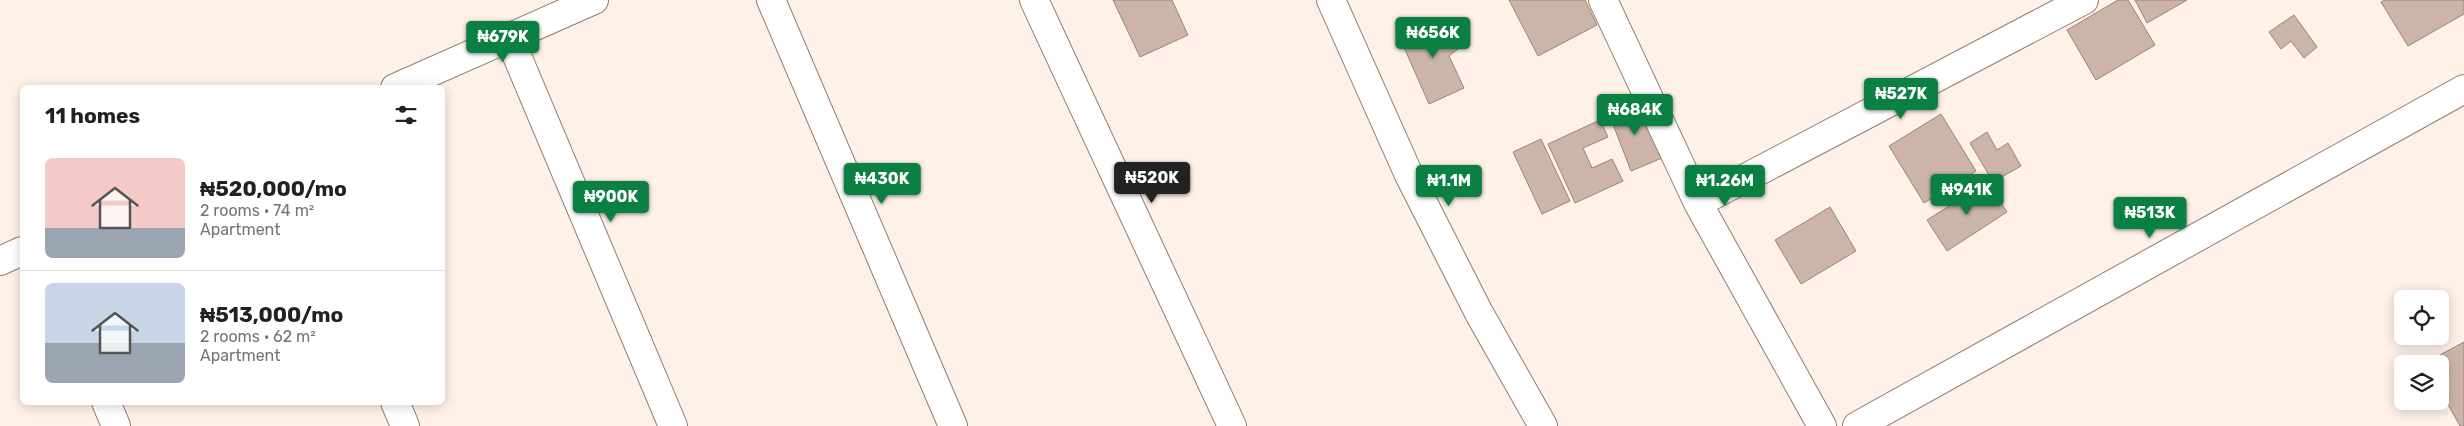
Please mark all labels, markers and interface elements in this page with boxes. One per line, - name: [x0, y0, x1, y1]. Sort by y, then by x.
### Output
- pin: ₦656K: [1398, 17, 1468, 59]
- pin: ₦679K: [468, 20, 538, 63]
- text: ₦656K: [1406, 23, 1460, 42]
- text: ₦679K: [477, 27, 529, 46]
- pin: ₦527K: [1866, 78, 1936, 120]
- text: ₦527K: [1875, 84, 1927, 103]
- pin: ₦684K: [1600, 94, 1670, 136]
- text: ₦684K: [1608, 100, 1662, 119]
- icon: filters: [392, 101, 420, 129]
- text: 11 homes: [45, 103, 140, 128]
- pin: ₦430K: [847, 162, 917, 205]
- pin: ₦520K: [1117, 162, 1187, 204]
- pin: ₦1.1M: [1414, 164, 1484, 207]
- pin: ₦1.26M: [1684, 164, 1766, 207]
- text: ₦520K: [1125, 168, 1179, 187]
- text: ₦430K: [855, 169, 909, 188]
- text: ₦1.1M: [1427, 171, 1471, 190]
- text: ₦1.26M: [1696, 171, 1754, 190]
- pin: ₦941K: [1932, 174, 2002, 216]
- text: ₦520,000/mo: [200, 176, 347, 201]
- icon: home: [85, 178, 145, 238]
- pin: ₦900K: [576, 180, 646, 223]
- text: ₦941K: [1942, 180, 1992, 199]
- text: ₦900K: [584, 187, 638, 206]
- pin: ₦513K: [2115, 196, 2185, 239]
- text: 2 rooms · 74 m²: [200, 201, 314, 220]
- text: ₦513K: [2125, 203, 2175, 222]
- text: Apartment: [200, 220, 280, 239]
- map controls: [2394, 290, 2449, 410]
- button: locate: [2394, 290, 2449, 345]
- text: ₦513,000/mo: [200, 302, 343, 327]
- icon: home: [85, 303, 145, 363]
- text: 2 rooms · 62 m²: [200, 327, 316, 346]
- text: Apartment: [200, 346, 280, 365]
- button: layers: [2394, 355, 2449, 410]

